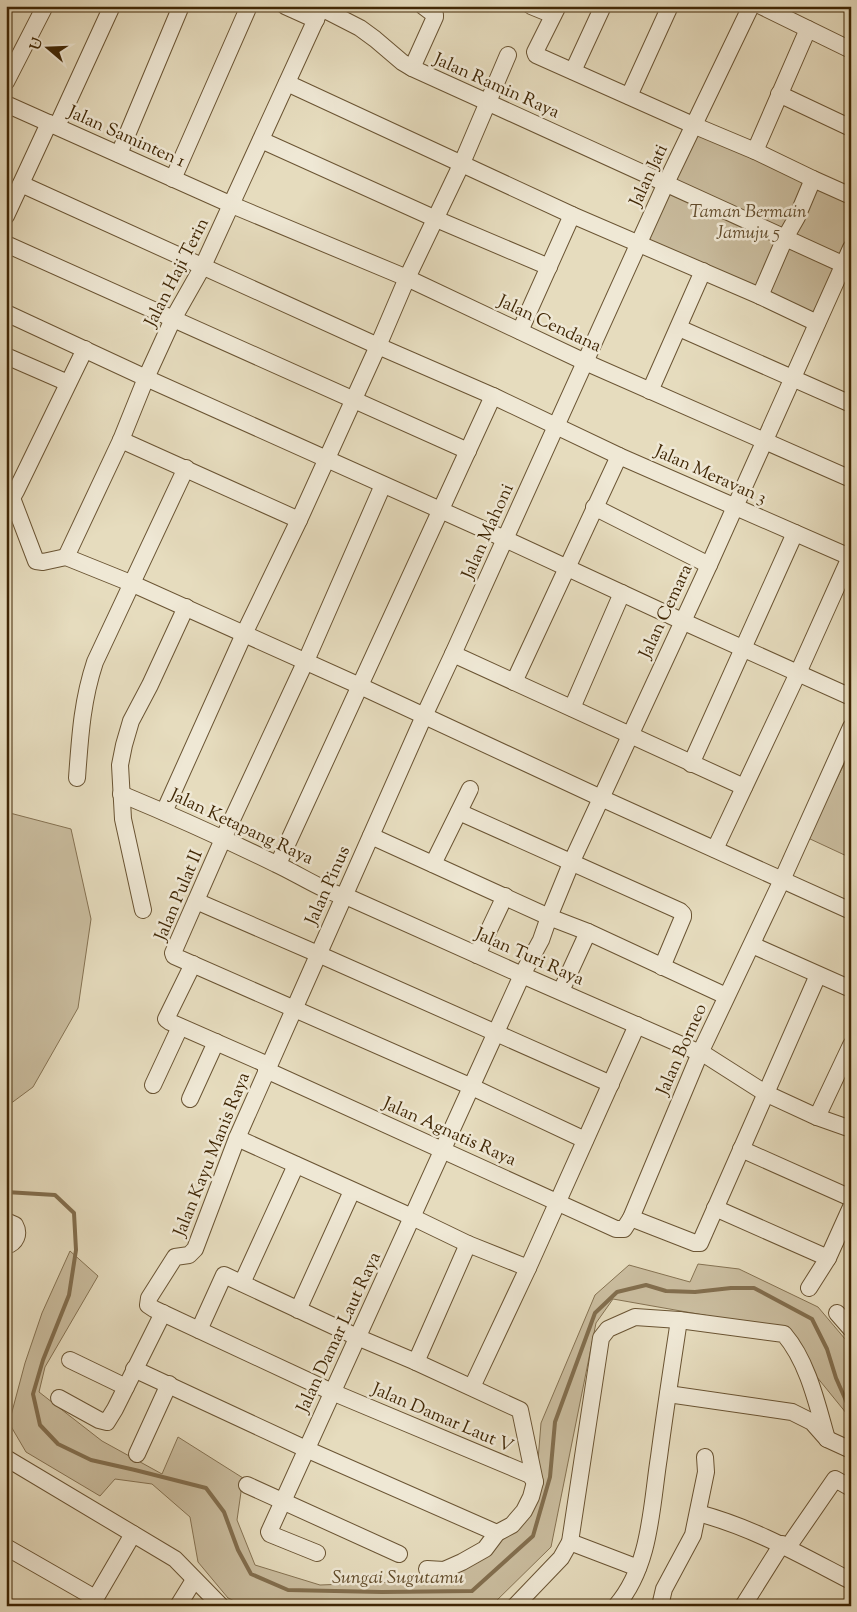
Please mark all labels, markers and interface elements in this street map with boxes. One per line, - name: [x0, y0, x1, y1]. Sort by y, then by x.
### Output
- north arrow: [22, 22, 72, 72]
- text: U: [26, 35, 49, 53]
- street label: Jalan Ramin Raya: [428, 47, 563, 126]
- street label: Jalan Saminten 1: [62, 100, 189, 175]
- street label: Jalan Jati: [624, 140, 676, 212]
- park label: Taman Bermain Jamuju 5: [690, 200, 807, 247]
- street label: Jalan Haji Terin: [139, 213, 217, 333]
- street label: Jalan Cendana: [492, 289, 605, 360]
- street label: Jalan Meravan 3: [649, 439, 770, 512]
- street label: Jalan Mahoni: [456, 480, 521, 585]
- street label: Jalan Cemara: [633, 560, 700, 664]
- street label: Jalan Ketapang Raya: [164, 783, 317, 872]
- street label: Jalan Pinus: [299, 842, 358, 930]
- street label: Jalan Pulat II: [149, 846, 211, 946]
- street label: Jalan Turi Raya: [470, 922, 588, 993]
- street label: Jalan Borneo: [651, 1000, 715, 1101]
- street label: Jalan Kayu Manis Raya: [168, 1069, 258, 1242]
- street label: Jalan Agnatis Raya: [377, 1091, 520, 1174]
- street label: Jalan Damar Laut Raya: [291, 1248, 389, 1418]
- street label: Jalan Damar Laut V: [367, 1377, 517, 1461]
- water label: Sungai Sugutamu: [332, 1565, 464, 1592]

